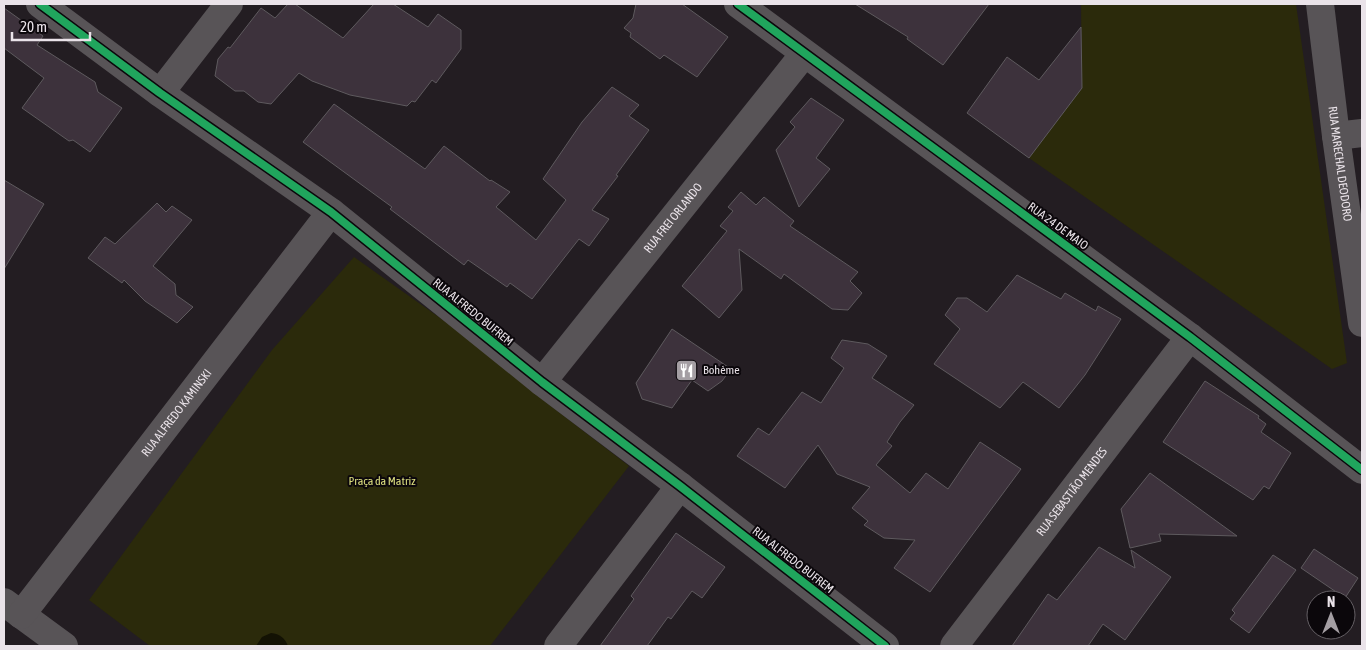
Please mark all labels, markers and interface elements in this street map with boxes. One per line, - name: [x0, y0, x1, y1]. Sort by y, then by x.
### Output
- scale bar: [12, 10, 90, 42]
- text: 20 m: [20, 18, 47, 35]
- street label: RUA MARECHAL DEODORO: [1325, 105, 1355, 222]
- street label: RUA FREI ORLANDO: [641, 180, 705, 256]
- street label: RUA 24 DE MAIO: [1025, 199, 1091, 253]
- street label: RUA ALFREDO BUFREM: [430, 275, 516, 349]
- restaurant icon: Bohème: [675, 358, 699, 382]
- place label: Bohème: [703, 363, 740, 377]
- street label: RUA ALFREDO KAMINSKI: [138, 366, 215, 459]
- street label: RUA SEBASTIÃO MENDES: [1034, 445, 1110, 539]
- park label: Praça da Matriz: [348, 474, 416, 488]
- street label: RUA ALFREDO BUFREM: [750, 524, 836, 596]
- north arrow: [1306, 590, 1356, 640]
- text: N: [1327, 594, 1335, 610]

